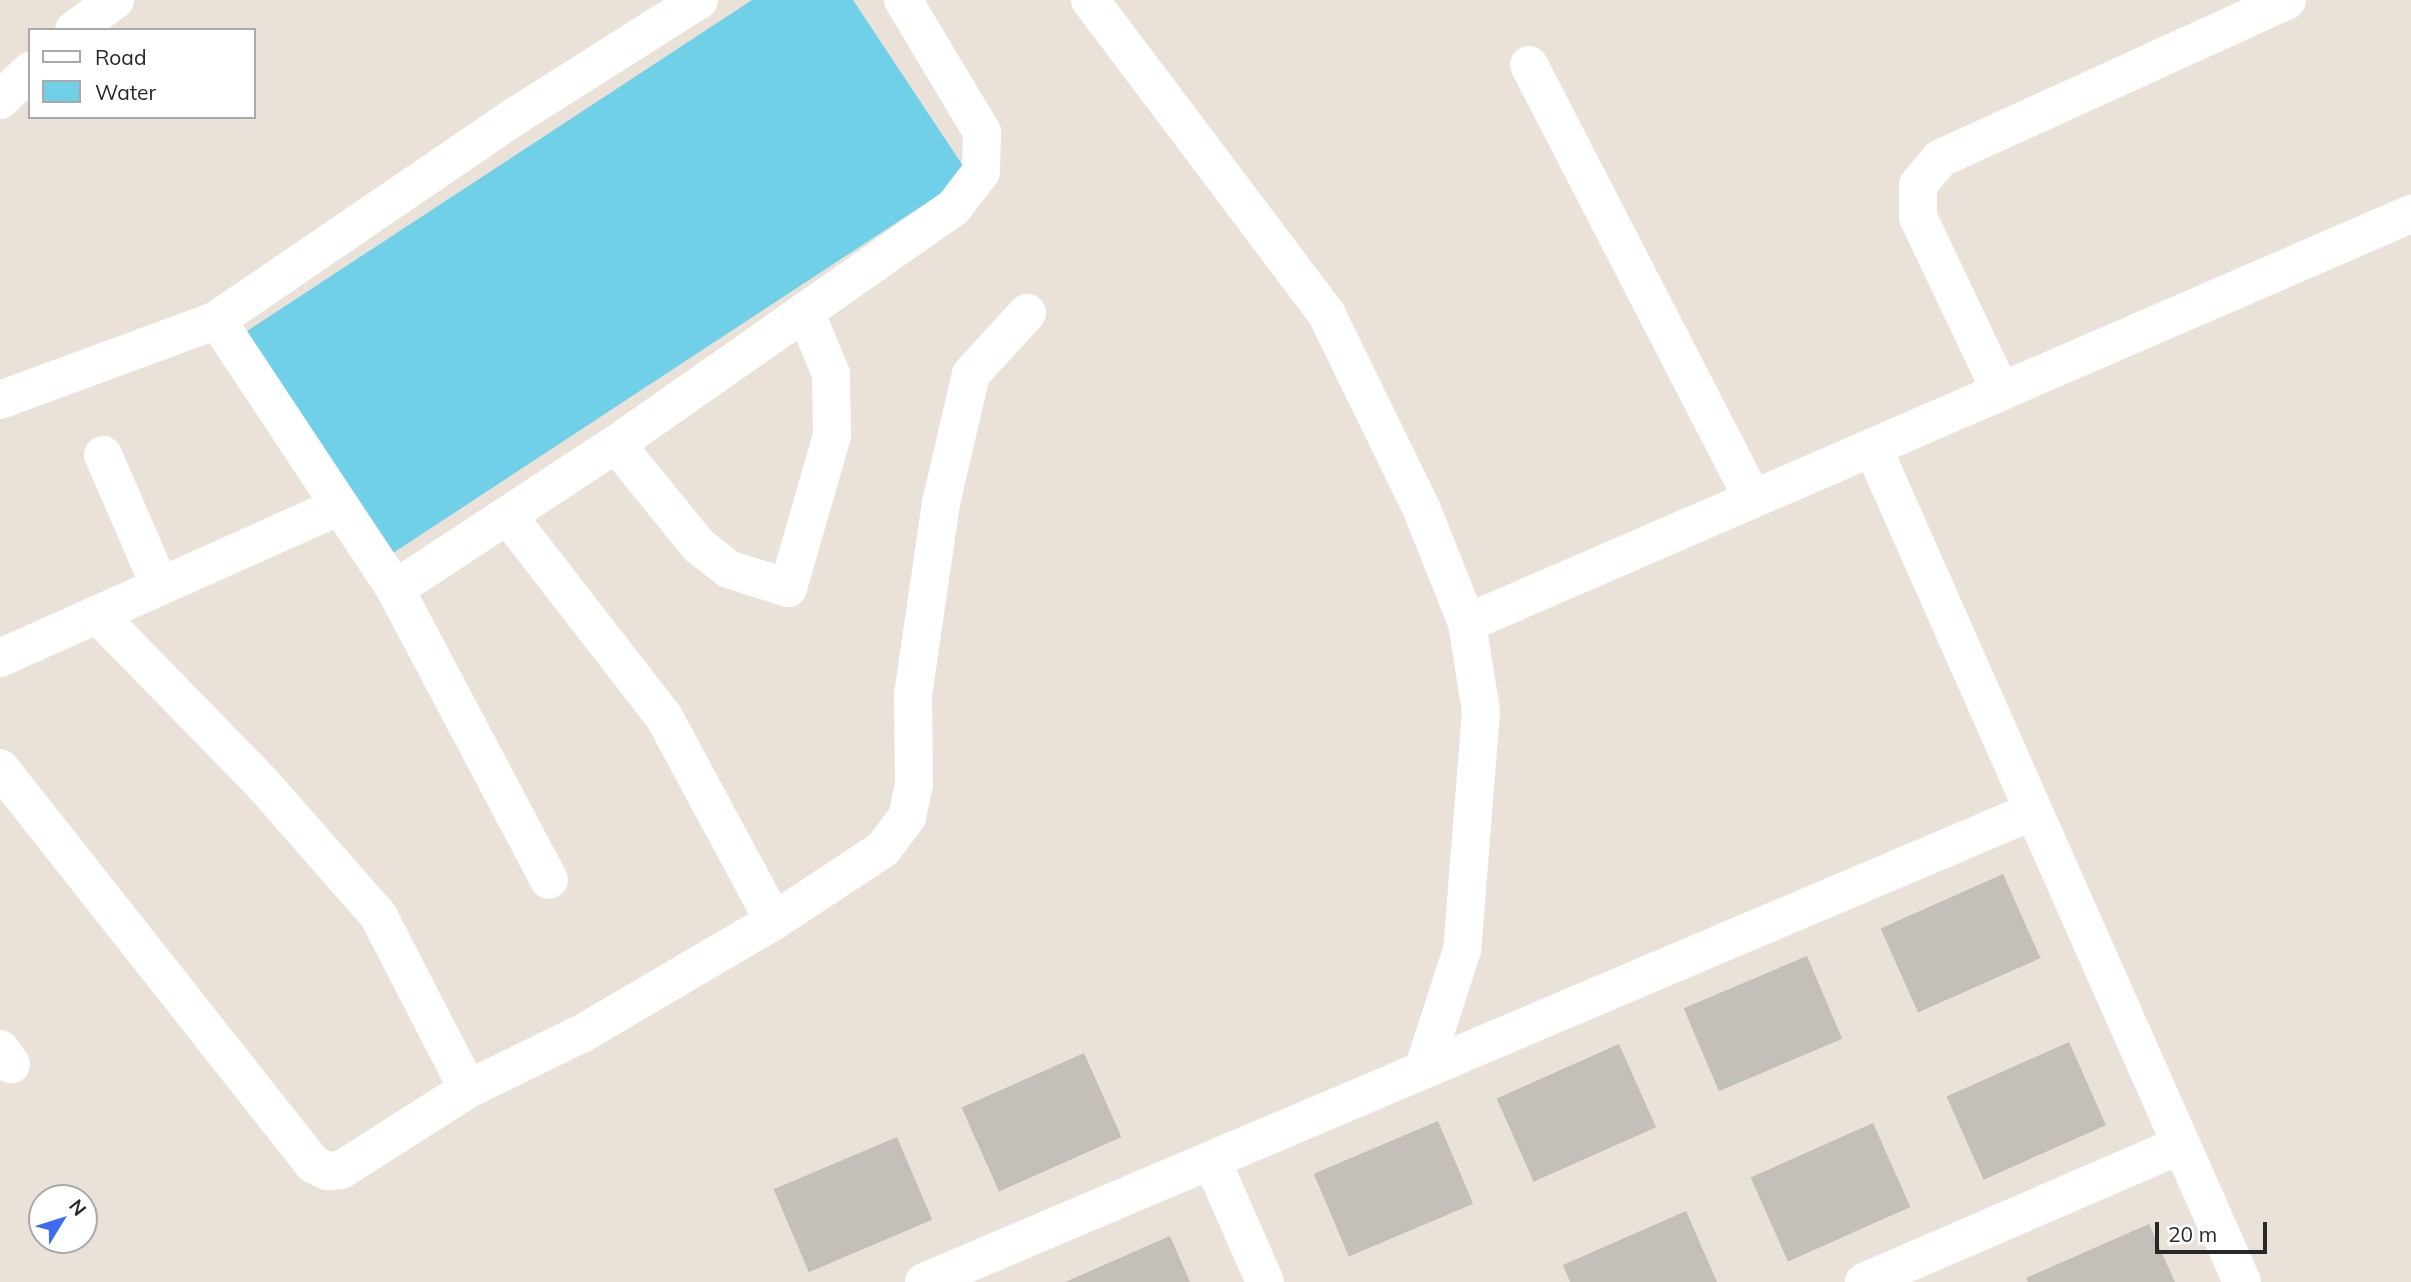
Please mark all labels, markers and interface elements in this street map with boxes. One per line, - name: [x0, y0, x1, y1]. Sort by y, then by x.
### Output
- legend: [28, 28, 256, 119]
- text: Road: [95, 44, 146, 70]
- text: Water: [95, 79, 156, 105]
- north arrow: [28, 1184, 98, 1254]
- text: N: [64, 1194, 92, 1220]
- scale bar: [2159, 1208, 2271, 1252]
- text: 20 m: [2168, 1221, 2217, 1247]

